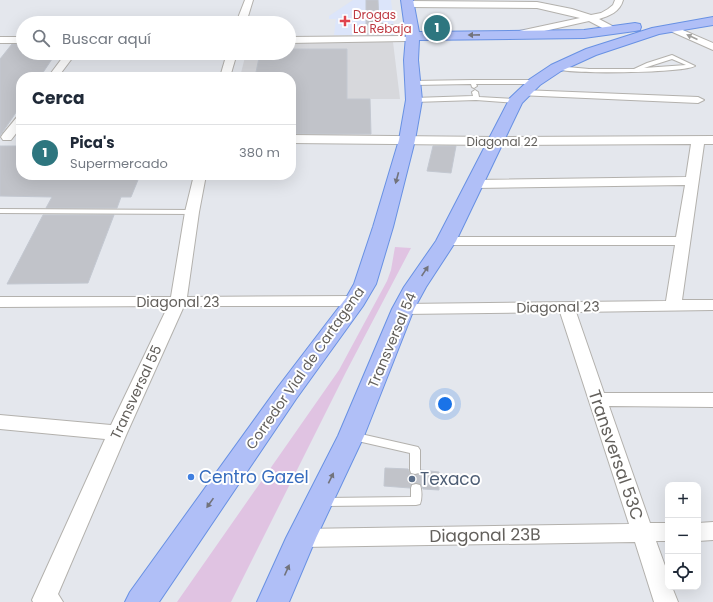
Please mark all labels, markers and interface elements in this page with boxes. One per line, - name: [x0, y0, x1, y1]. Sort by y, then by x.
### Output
- place label: Drogas La Rebaja: [353, 6, 412, 37]
- pin: 1: [424, 13, 450, 43]
- search box: [16, 16, 296, 60]
- marker: Drogas La Rebaja: [340, 16, 350, 26]
- icon: search: [30, 27, 52, 49]
- text: Buscar aquí: [62, 28, 151, 49]
- one-way arrow: [467, 32, 480, 38]
- one-way arrow: [686, 34, 697, 40]
- text: Cerca: [32, 86, 85, 110]
- text: Pica's: [70, 132, 115, 153]
- street label: Diagonal 22: [466, 133, 538, 150]
- text: 1: [43, 143, 47, 162]
- text: 380 m: [239, 143, 280, 162]
- text: Supermercado: [70, 154, 168, 173]
- one-way arrow: [393, 172, 399, 184]
- one-way arrow: [421, 266, 429, 276]
- street label: Corredor Vial de Cartagena: [241, 283, 369, 453]
- street label: Transversal 54: [363, 289, 421, 391]
- street label: Diagonal 23: [136, 292, 220, 312]
- street label: Diagonal 23: [516, 296, 600, 318]
- street label: Transversal 55: [105, 342, 167, 442]
- street label: Transversal 53C: [582, 387, 650, 523]
- your location: [435, 394, 455, 414]
- place label: Centro Gazel: [199, 465, 309, 489]
- place label: Texaco: [420, 467, 481, 491]
- marker: Centro Gazel: [186, 472, 196, 482]
- one-way arrow: [328, 473, 334, 484]
- marker: Texaco: [407, 474, 417, 484]
- map controls: [665, 482, 701, 590]
- button: +: [665, 482, 701, 518]
- one-way arrow: [206, 498, 214, 508]
- button: −: [665, 518, 701, 554]
- street label: Diagonal 23B: [429, 522, 541, 548]
- button: locate: [665, 554, 701, 590]
- one-way arrow: [284, 565, 290, 576]

